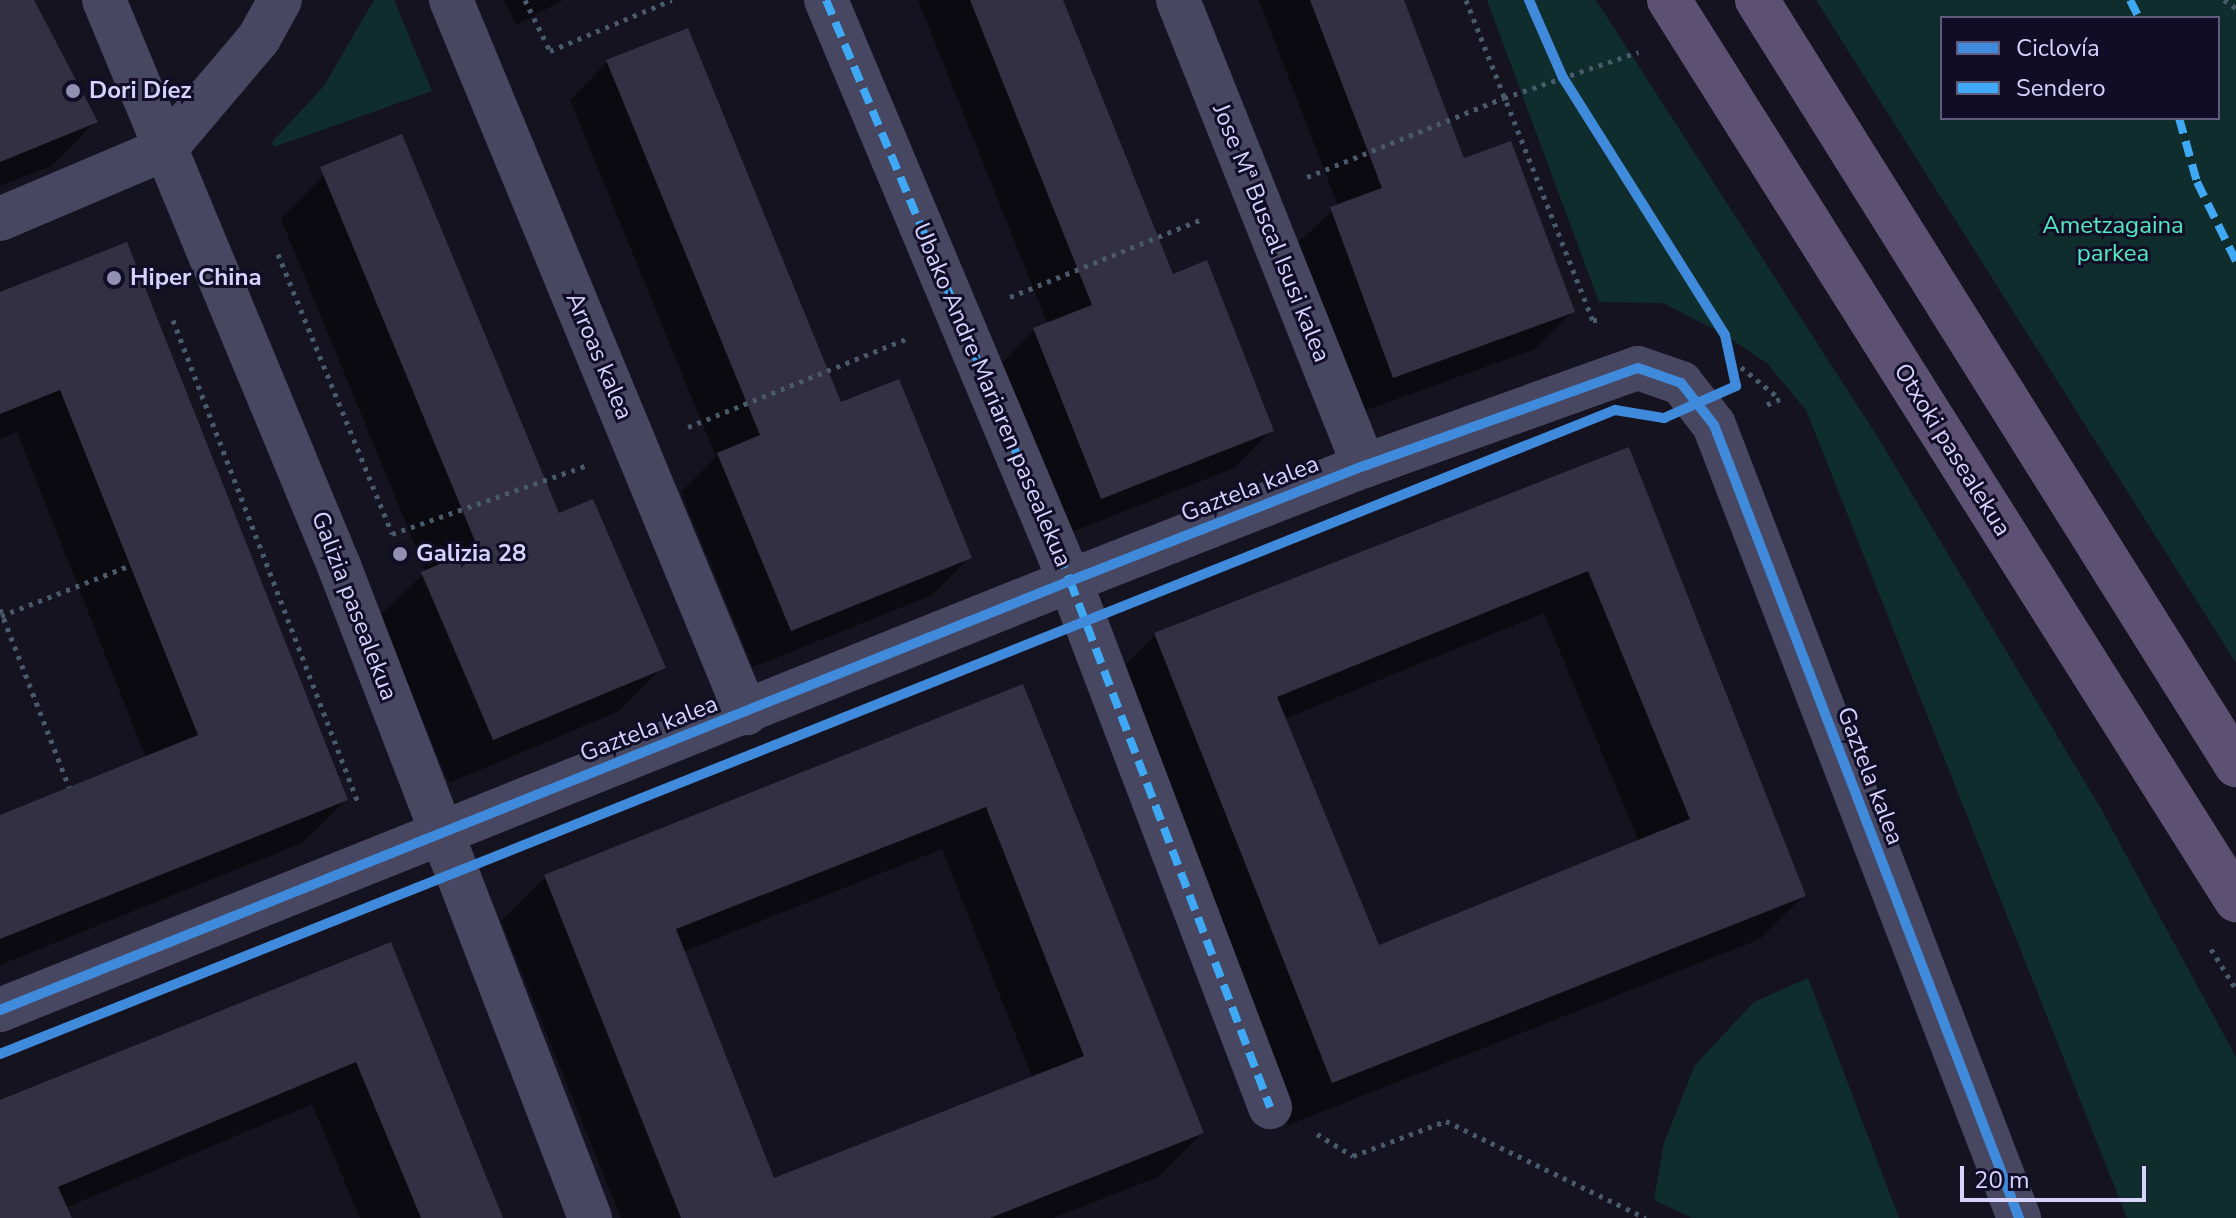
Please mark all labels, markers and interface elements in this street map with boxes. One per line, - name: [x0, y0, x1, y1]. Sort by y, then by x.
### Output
- legend: [1940, 16, 2220, 120]
- text: Ciclovía: [2016, 32, 2100, 64]
- text: Sendero: [2016, 72, 2106, 104]
- place label: Dori Díez: [89, 77, 192, 105]
- marker: Dori Díez: [64, 82, 82, 100]
- street label: Jose Mª Buscal Isusi kalea: [1206, 100, 1336, 366]
- park label: Ametzagaina parkea: [2042, 212, 2184, 268]
- street label: Ubako Andre Mariaren pasealekua: [906, 219, 1078, 571]
- place label: Hiper China: [130, 264, 262, 292]
- marker: Hiper China: [105, 269, 123, 287]
- street label: Arroas kalea: [559, 288, 639, 424]
- street label: Otxoki pasealekua: [1887, 358, 2017, 542]
- street label: Gaztela kalea: [1177, 450, 1323, 528]
- street label: Galizia pasealekua: [305, 507, 403, 705]
- place label: Galizia 28: [416, 540, 526, 568]
- marker: Galizia 28: [391, 545, 409, 563]
- street label: Gaztela kalea: [576, 690, 722, 768]
- street label: Gaztela kalea: [1831, 703, 1909, 849]
- scale bar: [1964, 1150, 2150, 1200]
- text: 20 m: [1974, 1164, 2030, 1196]

